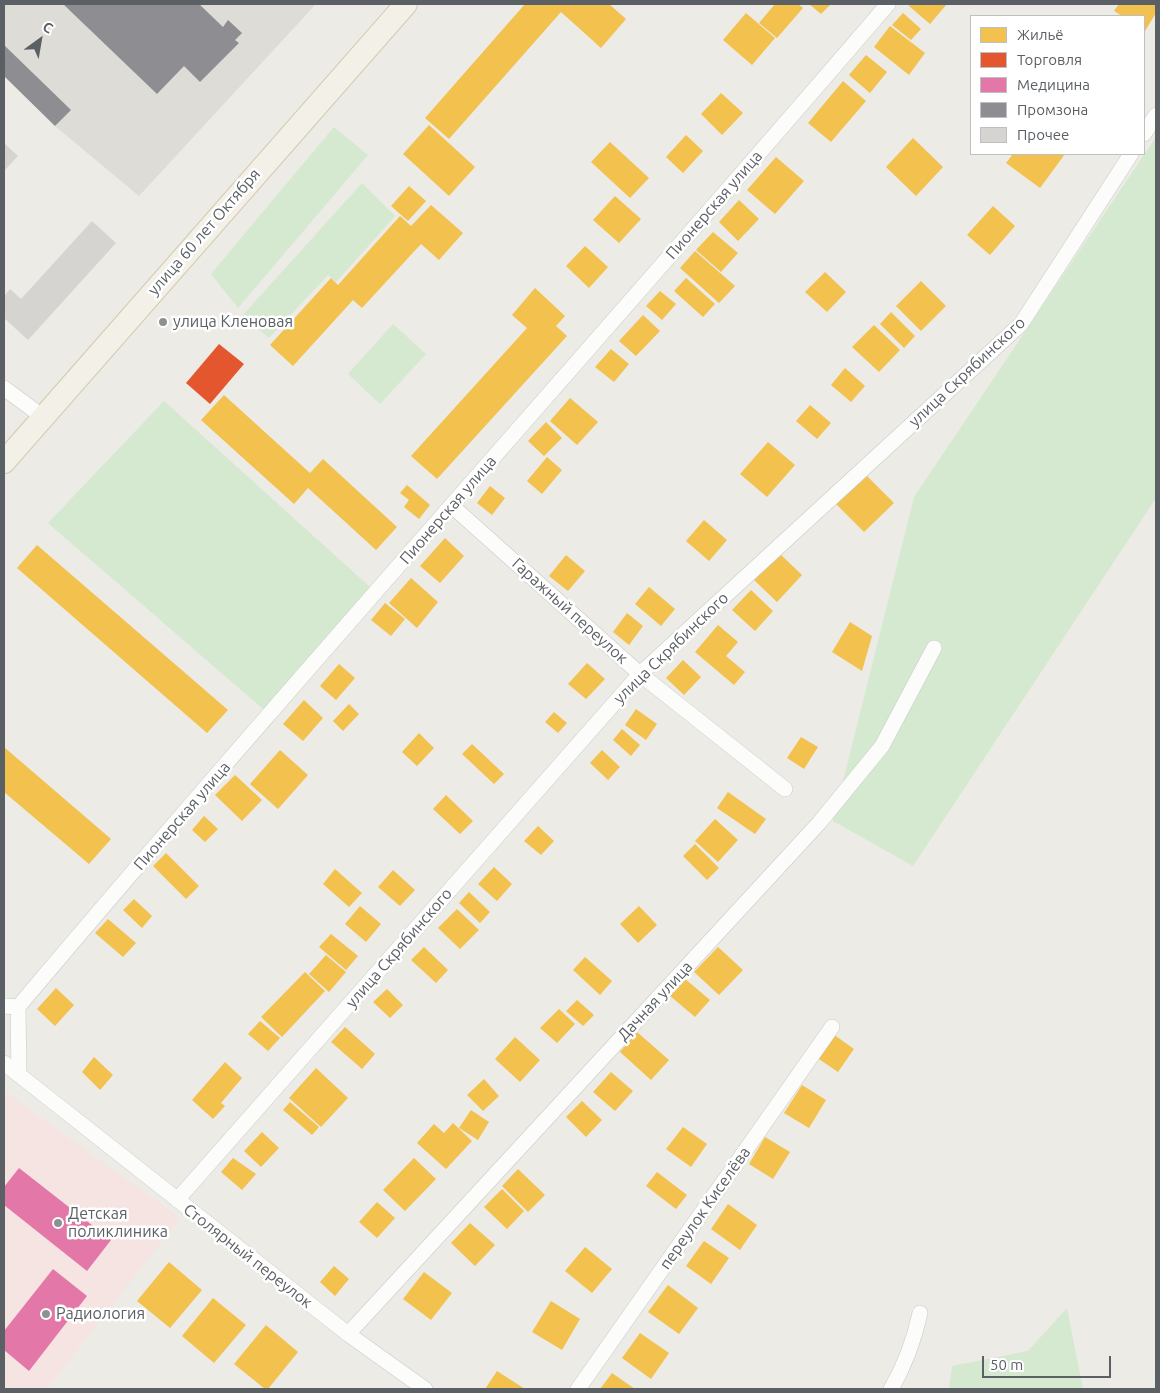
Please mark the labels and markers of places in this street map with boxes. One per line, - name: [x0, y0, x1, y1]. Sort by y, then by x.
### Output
- place label: улица Кленовая: [173, 312, 293, 332]
- marker: улица Кленовая: [157, 316, 169, 328]
- place label: Детская поликлиника: [68, 1204, 168, 1242]
- marker: Детская поликлиника: [52, 1217, 64, 1229]
- place label: Радиология: [56, 1304, 145, 1324]
- marker: Радиология: [40, 1308, 52, 1320]

